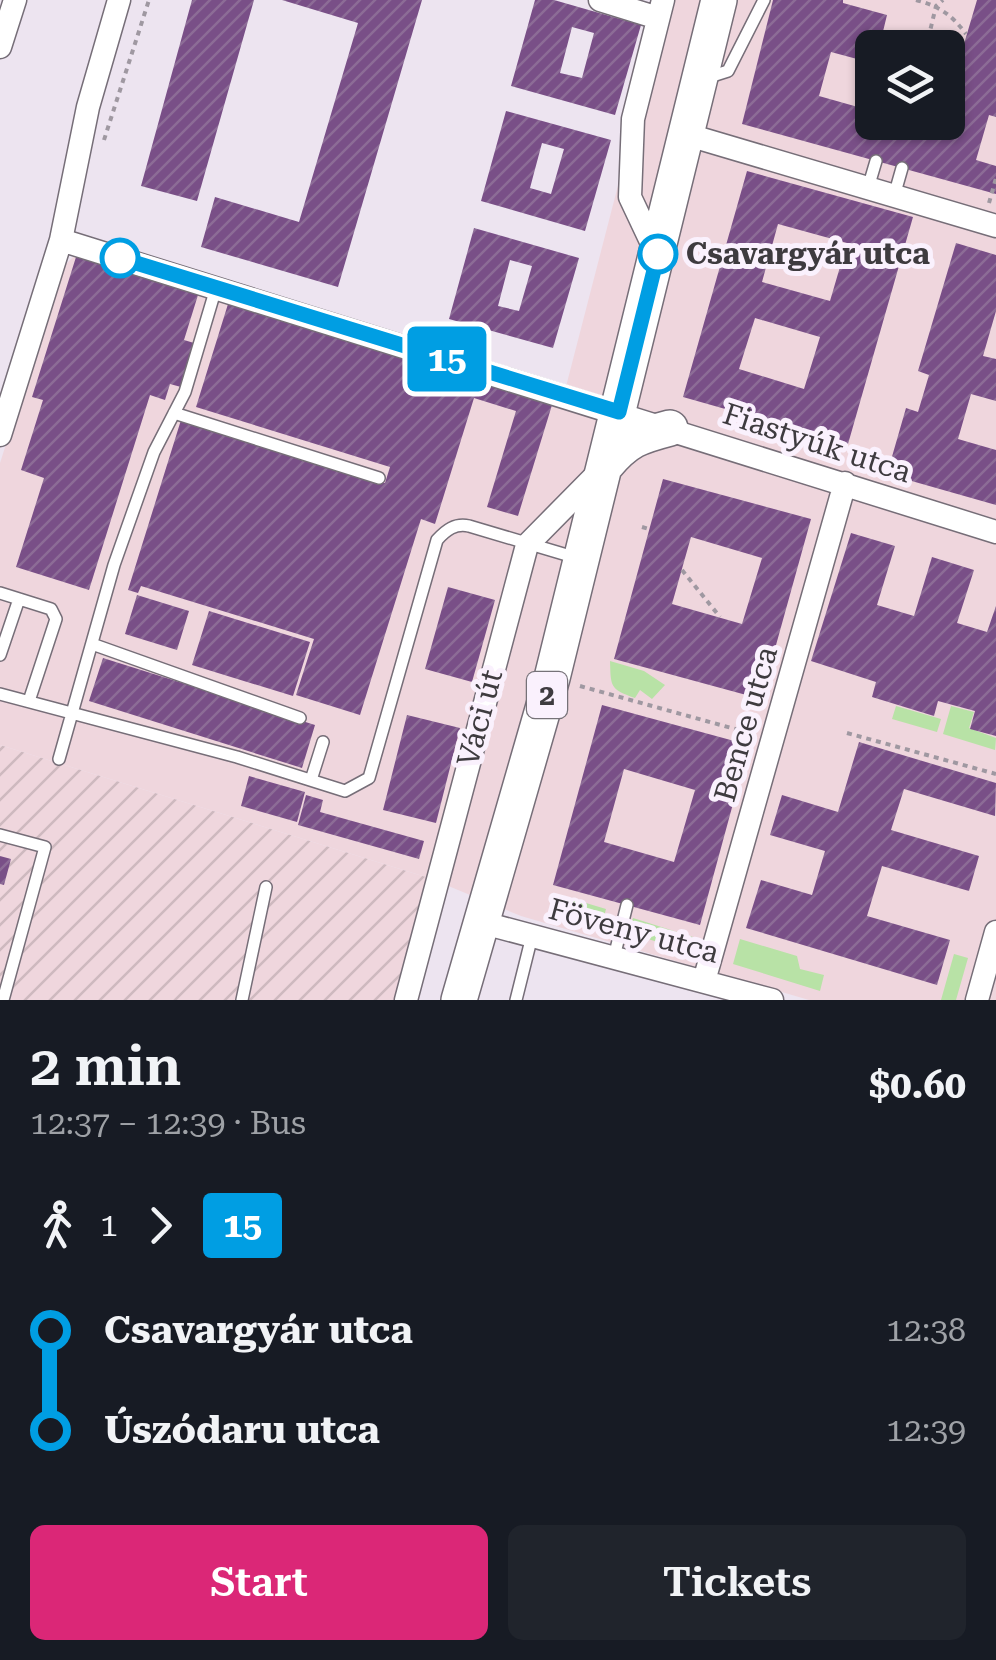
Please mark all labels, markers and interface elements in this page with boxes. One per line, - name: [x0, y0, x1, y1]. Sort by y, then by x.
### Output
- map controls: [855, 30, 965, 140]
- button: layers: [855, 30, 965, 140]
- marker: Csavargyár utca: [639, 235, 677, 273]
- place label: Csavargyár utca: [686, 236, 930, 271]
- unlabelled marker: [101, 239, 139, 277]
- line badge: 15: [402, 326, 492, 392]
- text: 15: [427, 339, 467, 380]
- street label: Fiastyúk utca: [719, 396, 916, 489]
- street label: Bence utca: [707, 642, 784, 805]
- street label: Váci út: [450, 666, 509, 770]
- road number: 2: [527, 672, 567, 718]
- street label: Föveny utca: [545, 891, 723, 970]
- text: 2 min: [30, 1034, 181, 1098]
- text: $0.60: [869, 1063, 966, 1107]
- text: 12:37 – 12:39 · Bus: [30, 1104, 306, 1142]
- icon: walk: [30, 1198, 85, 1253]
- icon: forward: [133, 1198, 188, 1253]
- text: 15: [223, 1205, 262, 1246]
- text: 1: [100, 1206, 118, 1244]
- text: Csavargyár utca: [104, 1308, 413, 1352]
- text: 12:38: [886, 1311, 966, 1349]
- text: Úszódaru utca: [104, 1408, 380, 1452]
- text: 12:39: [886, 1411, 966, 1449]
- button: Start: [30, 1525, 488, 1640]
- button: Tickets: [508, 1525, 966, 1640]

